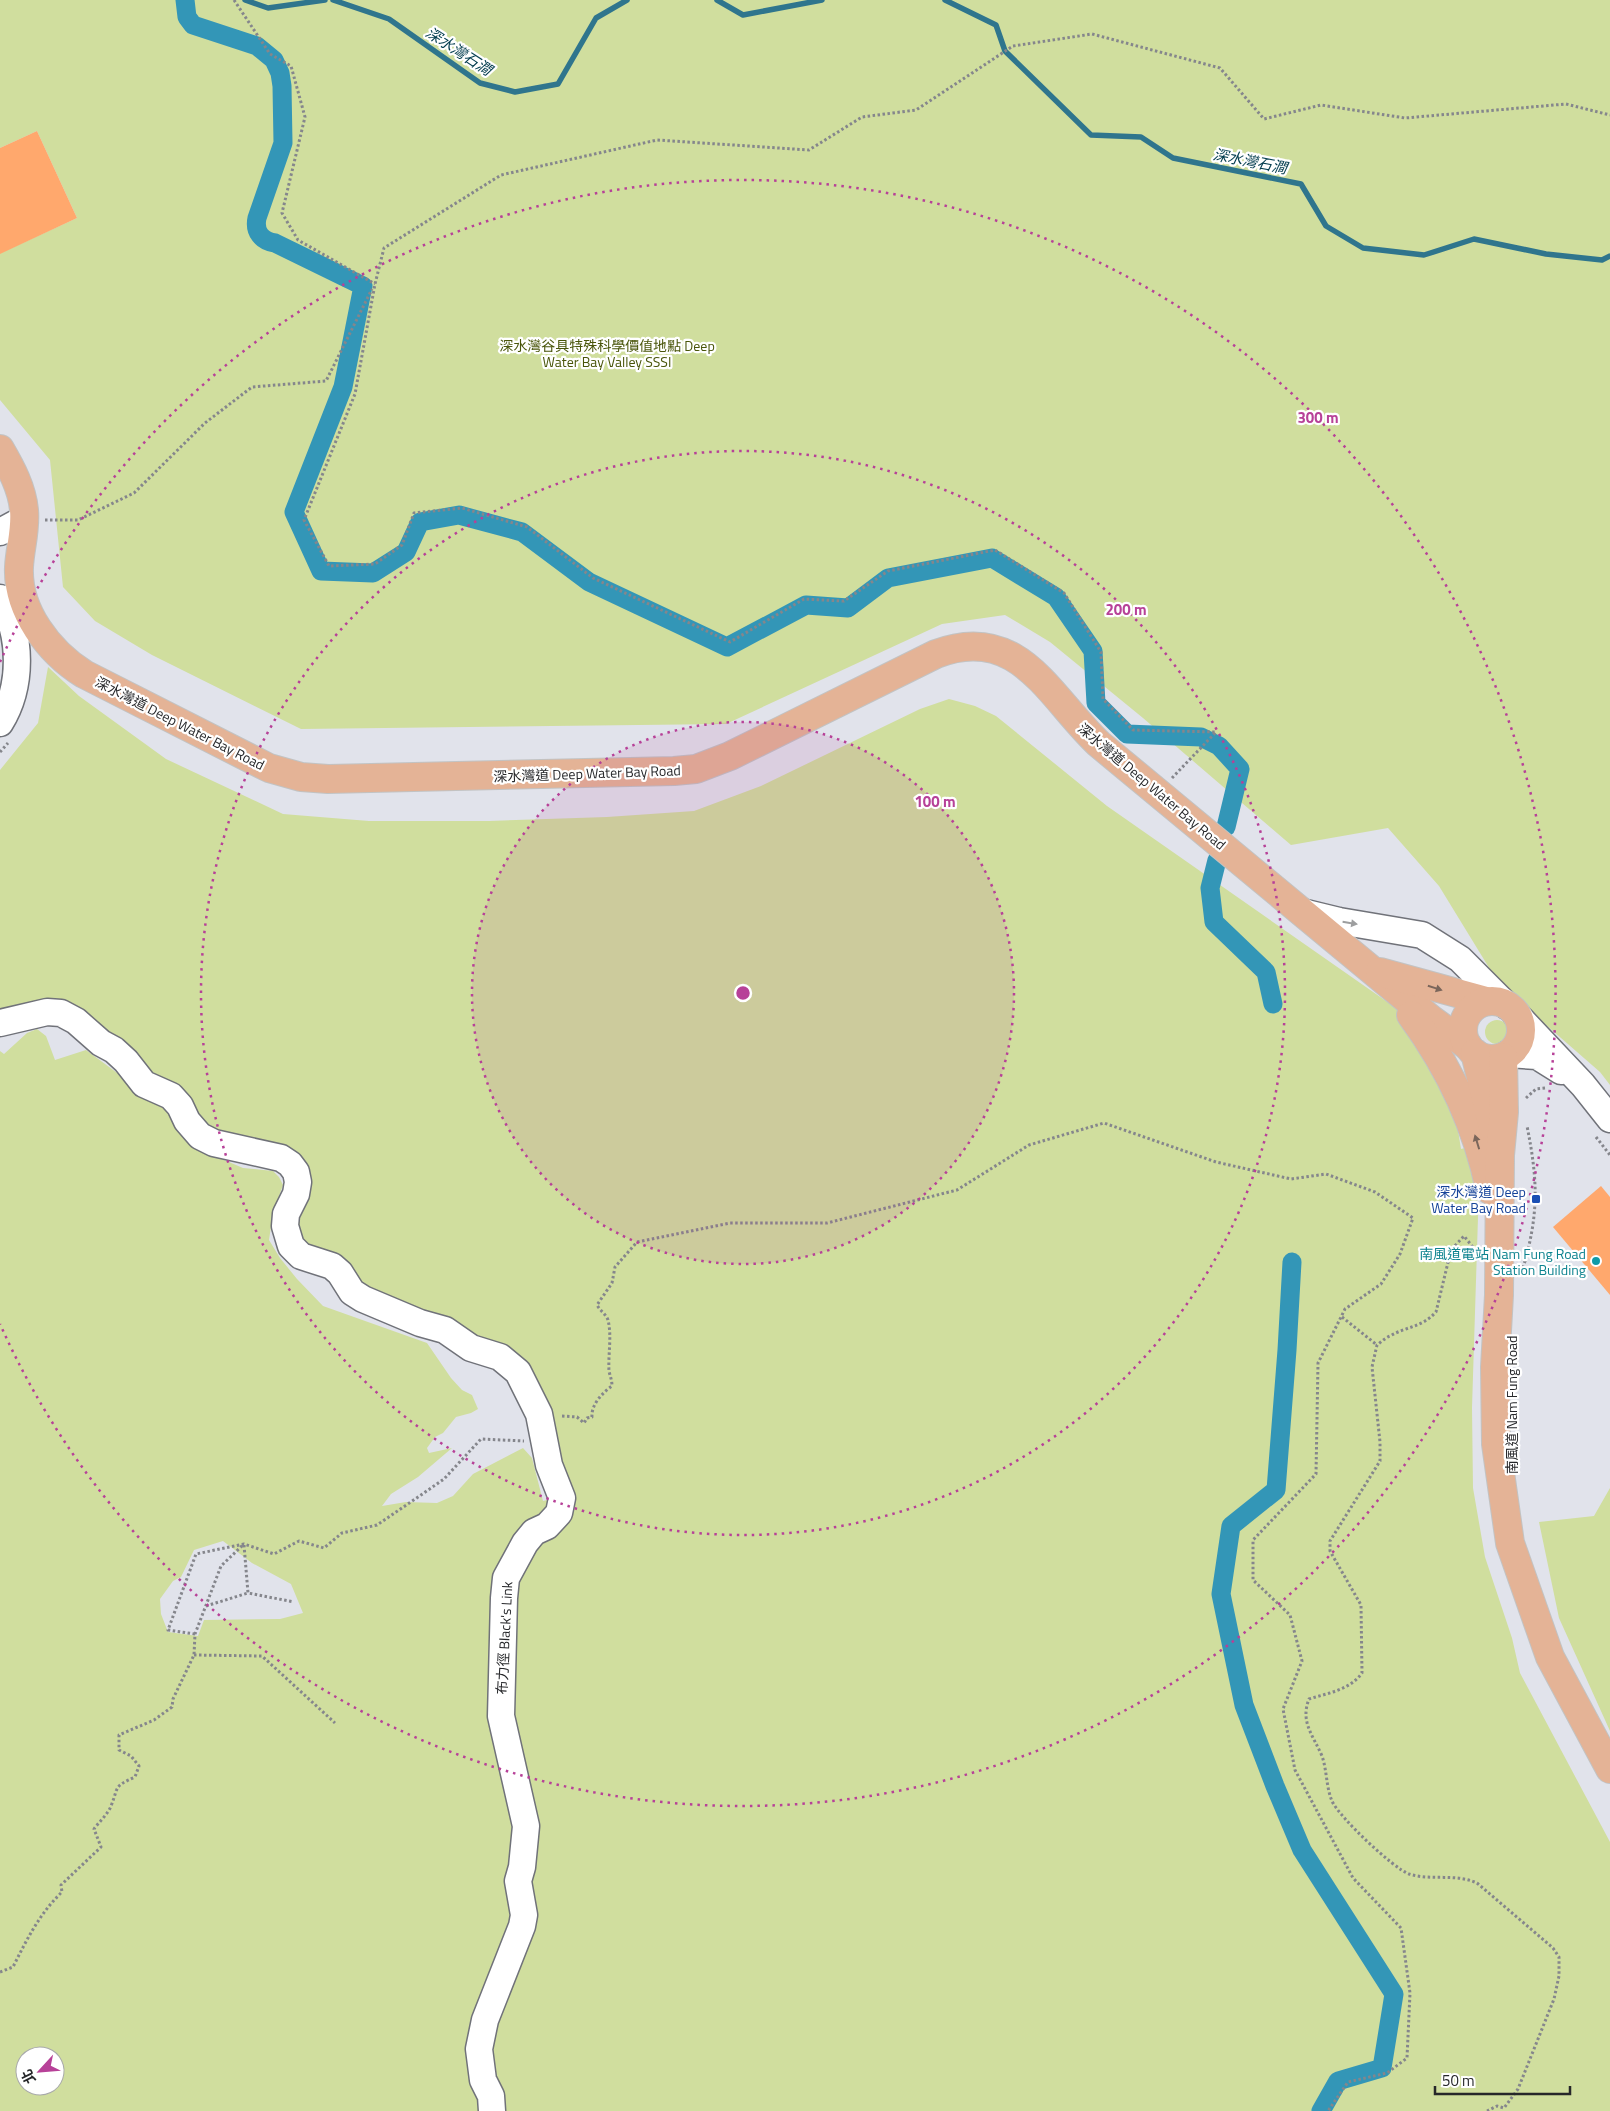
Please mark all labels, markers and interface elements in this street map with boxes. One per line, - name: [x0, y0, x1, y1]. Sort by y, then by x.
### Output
- water label: 深水灣石澗: [421, 21, 498, 82]
- water label: 深水灣石澗: [1211, 143, 1291, 180]
- park label: 深水灣谷具特殊科學價值地點 Deep Water Bay Valley SSSI: [499, 335, 715, 372]
- text: 300 m: [1297, 406, 1339, 429]
- text: 200 m: [1105, 598, 1147, 621]
- street label: 深水灣道 Deep Water Bay Road: [92, 671, 268, 775]
- street label: 深水灣道 Deep Water Bay Road: [1073, 718, 1231, 854]
- street label: 深水灣道 Deep Water Bay Road: [493, 759, 681, 787]
- text: 100 m: [914, 790, 956, 813]
- one-way arrow: [1342, 919, 1358, 927]
- centre of rings: [734, 984, 752, 1002]
- one-way arrow: [1428, 984, 1443, 992]
- one-way arrow: [1473, 1135, 1481, 1150]
- place label: 深水灣道 Deep Water Bay Road: [1431, 1181, 1526, 1218]
- marker: 深水灣道 Deep Water Bay Road: [1530, 1193, 1542, 1205]
- place label: 南風道電站 Nam Fung Road Station Building: [1419, 1243, 1586, 1280]
- marker: 南風道電站 Nam Fung Road Station Building: [1590, 1255, 1602, 1267]
- street label: 南風道 Nam Fung Road: [1501, 1336, 1522, 1475]
- street label: 布力徑 Black's Link: [491, 1581, 517, 1695]
- north arrow: [15, 2046, 65, 2096]
- scale bar: [1435, 2064, 1570, 2096]
- text: 北: [15, 2066, 40, 2088]
- text: 50 m: [1442, 2069, 1475, 2092]

